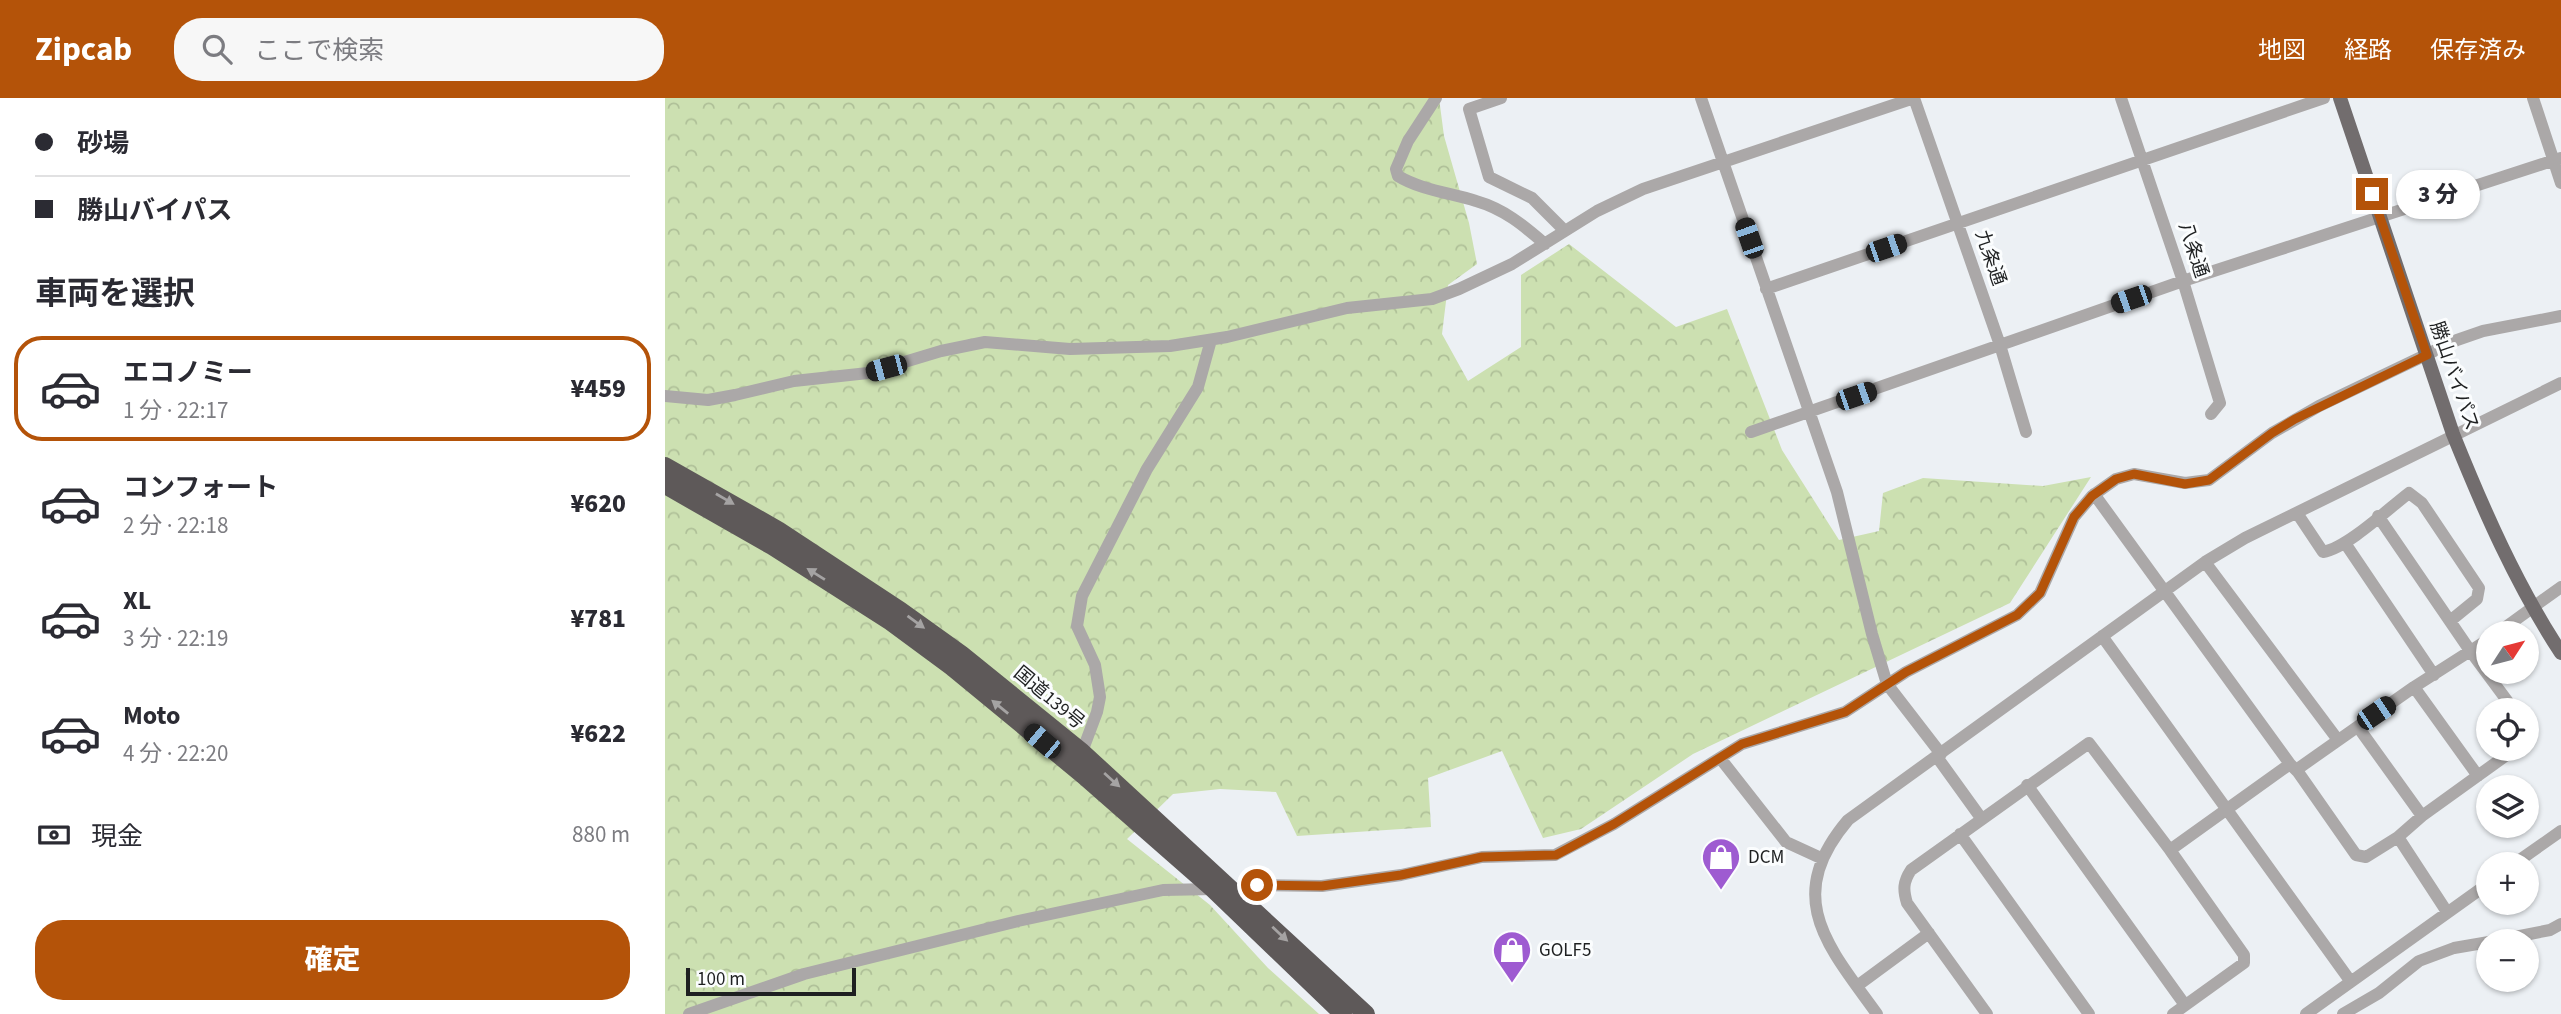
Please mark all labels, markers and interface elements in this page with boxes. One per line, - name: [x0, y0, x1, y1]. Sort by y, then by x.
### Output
- search box: [174, 18, 664, 81]
- text: Zipcab: [35, 26, 132, 73]
- icon: search: [198, 30, 236, 68]
- text: ここで検索: [254, 32, 384, 69]
- text: 地図: [2258, 33, 2306, 68]
- text: 経路: [2344, 33, 2392, 68]
- text: 保存済み: [2430, 33, 2526, 68]
- text: 砂場: [77, 125, 129, 162]
- callout: 3 分: [2397, 170, 2481, 218]
- route end: [2356, 178, 2388, 210]
- text: 3 分: [2418, 178, 2458, 211]
- text: 勝山バイパス: [77, 192, 232, 229]
- car: [1733, 215, 1766, 261]
- street label: 八条通: [2171, 219, 2215, 281]
- street label: 九条通: [1968, 227, 2012, 289]
- car: [1863, 231, 1910, 265]
- text: 車両を選択: [35, 271, 195, 317]
- car: [2108, 282, 2155, 316]
- street label: 勝山バイパス: [2423, 318, 2485, 434]
- car: [863, 352, 910, 384]
- text: エコノミー: [123, 354, 253, 391]
- icon: car: [39, 357, 102, 420]
- text: ¥459: [570, 370, 626, 407]
- car: [1833, 379, 1880, 413]
- text: 1 分 · 22:17: [123, 394, 228, 427]
- text: コンフォート: [123, 469, 278, 506]
- icon: car: [39, 472, 102, 535]
- text: ¥620: [570, 485, 626, 522]
- one-way arrow: [715, 493, 734, 505]
- text: 2 分 · 22:18: [123, 509, 228, 542]
- one-way arrow: [806, 568, 825, 581]
- text: XL: [123, 582, 151, 619]
- icon: car: [39, 587, 102, 650]
- text: ¥781: [570, 600, 626, 637]
- one-way arrow: [907, 615, 925, 629]
- north arrow: [2476, 621, 2539, 684]
- map controls: [2476, 621, 2539, 992]
- text: 3 分 · 22:19: [123, 622, 228, 655]
- street label: 国道139号: [1008, 660, 1090, 736]
- car: [2353, 693, 2400, 733]
- text: Moto: [123, 697, 180, 734]
- button: locate: [2476, 698, 2539, 761]
- one-way arrow: [992, 699, 1010, 714]
- icon: car: [39, 702, 102, 765]
- text: ¥622: [570, 715, 626, 752]
- car: [1020, 719, 1065, 763]
- text: 4 分 · 22:20: [123, 737, 228, 770]
- one-way arrow: [1103, 772, 1121, 788]
- button: layers: [2476, 775, 2539, 838]
- icon: cash: [35, 816, 73, 854]
- text: 現金: [91, 818, 143, 855]
- text: 880 m: [572, 818, 630, 851]
- shop icon: DCM: [1700, 836, 1742, 891]
- place label: DCM: [1748, 844, 1784, 871]
- button: +: [2476, 852, 2539, 915]
- route start: [1241, 869, 1273, 901]
- button: 確定: [35, 920, 630, 1000]
- one-way arrow: [1271, 925, 1288, 941]
- shop icon: GOLF5: [1491, 929, 1533, 984]
- button: −: [2476, 929, 2539, 992]
- place label: GOLF5: [1539, 937, 1591, 964]
- scale bar: [686, 965, 856, 997]
- text: 100 m: [697, 966, 745, 993]

